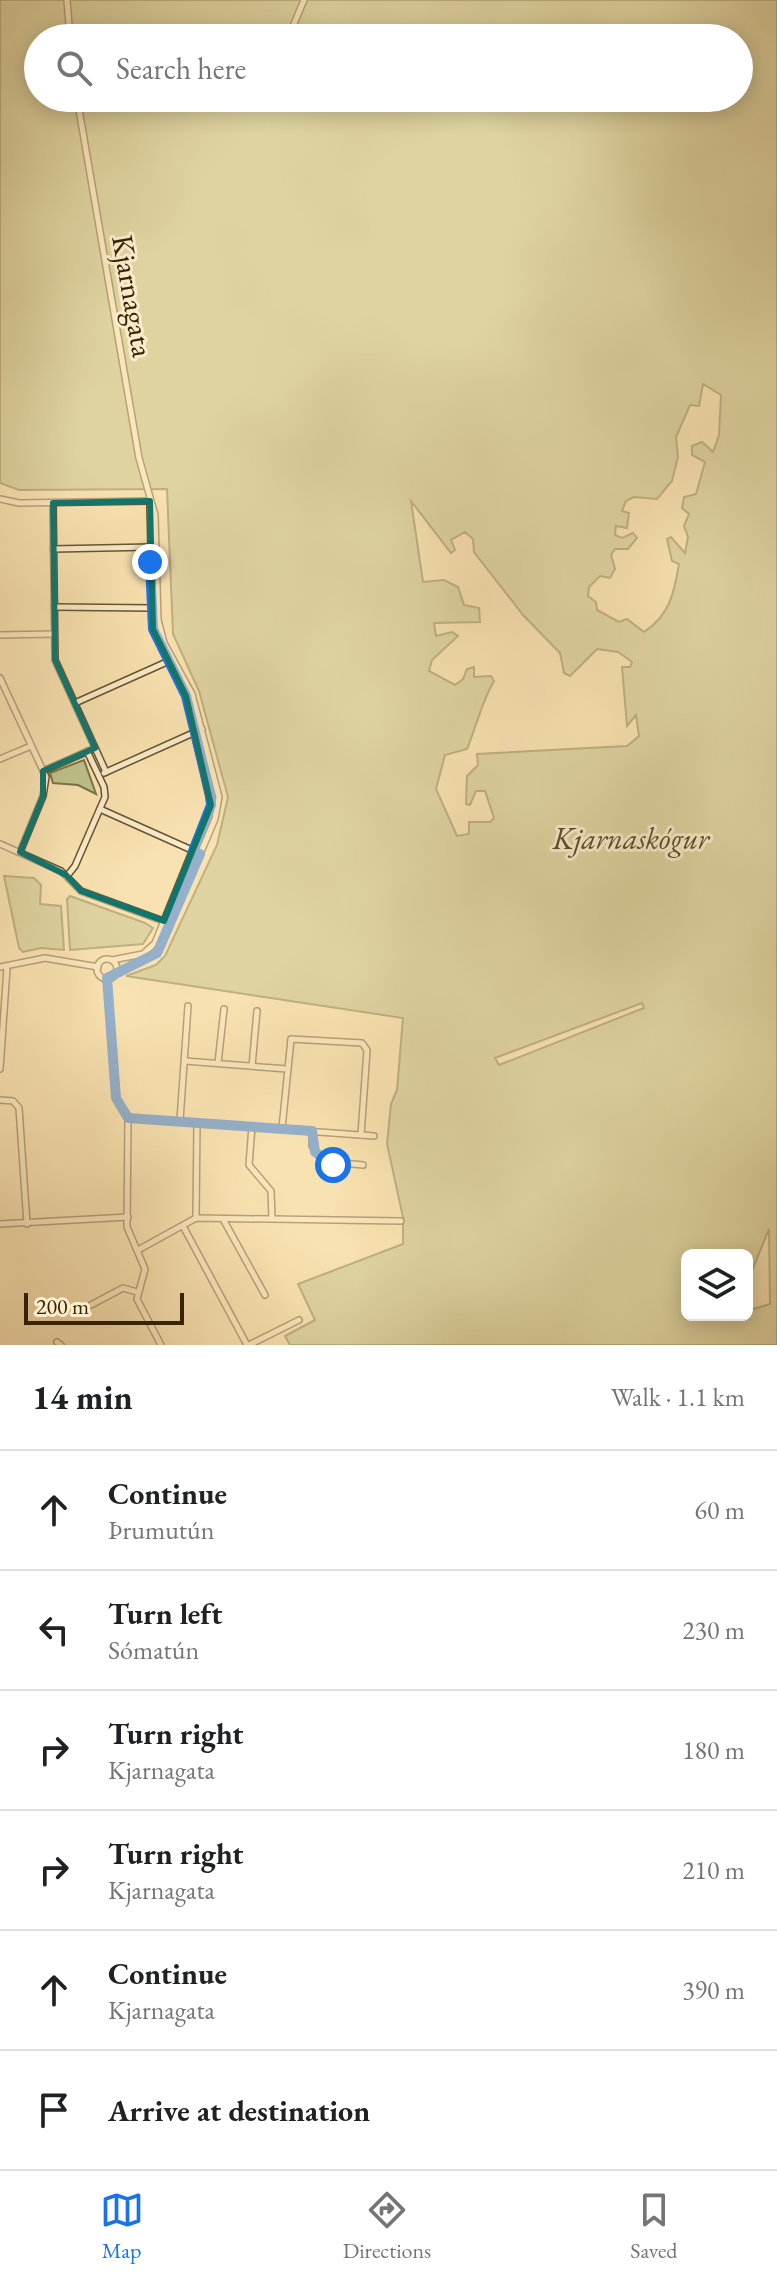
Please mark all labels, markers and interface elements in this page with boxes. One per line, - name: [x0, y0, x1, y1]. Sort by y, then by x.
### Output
- search box: [24, 24, 753, 112]
- icon: search: [52, 46, 96, 90]
- text: Search here: [116, 49, 246, 88]
- street label: Kjarnagata: [103, 232, 163, 360]
- route end: [132, 544, 168, 580]
- park label: Kjarnaskógur: [552, 819, 711, 858]
- route start: [315, 1147, 351, 1183]
- map controls: [681, 1249, 753, 1321]
- button: layers: [681, 1249, 753, 1321]
- scale bar: [24, 1289, 184, 1325]
- text: 200 m: [36, 1292, 89, 1321]
- text: 14 min: [32, 1375, 133, 1419]
- text: Walk · 1.1 km: [611, 1380, 745, 1414]
- text: Continue: [108, 1474, 227, 1513]
- icon: ahead: [32, 1488, 76, 1532]
- text: 60 m: [695, 1493, 745, 1527]
- text: Þrumutún: [108, 1513, 214, 1547]
- text: Turn left: [108, 1594, 222, 1633]
- icon: left: [32, 1608, 76, 1652]
- text: 230 m: [682, 1613, 745, 1647]
- text: Sómatún: [108, 1633, 199, 1667]
- text: Turn right: [108, 1714, 244, 1753]
- icon: right: [32, 1728, 76, 1772]
- text: 180 m: [682, 1733, 745, 1767]
- text: Kjarnagata: [108, 1753, 215, 1787]
- text: Turn right: [108, 1834, 244, 1873]
- icon: right: [32, 1848, 76, 1892]
- text: 210 m: [682, 1853, 745, 1887]
- text: Kjarnagata: [108, 1873, 215, 1907]
- text: Continue: [108, 1954, 227, 1993]
- icon: ahead: [32, 1968, 76, 2012]
- text: 390 m: [682, 1973, 745, 2007]
- text: Kjarnagata: [108, 1993, 215, 2027]
- icon: arrive: [32, 2088, 76, 2132]
- text: Arrive at destination: [108, 2091, 370, 2130]
- tab: Map: [100, 2188, 144, 2265]
- tab: Directions: [343, 2188, 431, 2265]
- tab: Saved: [630, 2188, 677, 2265]

